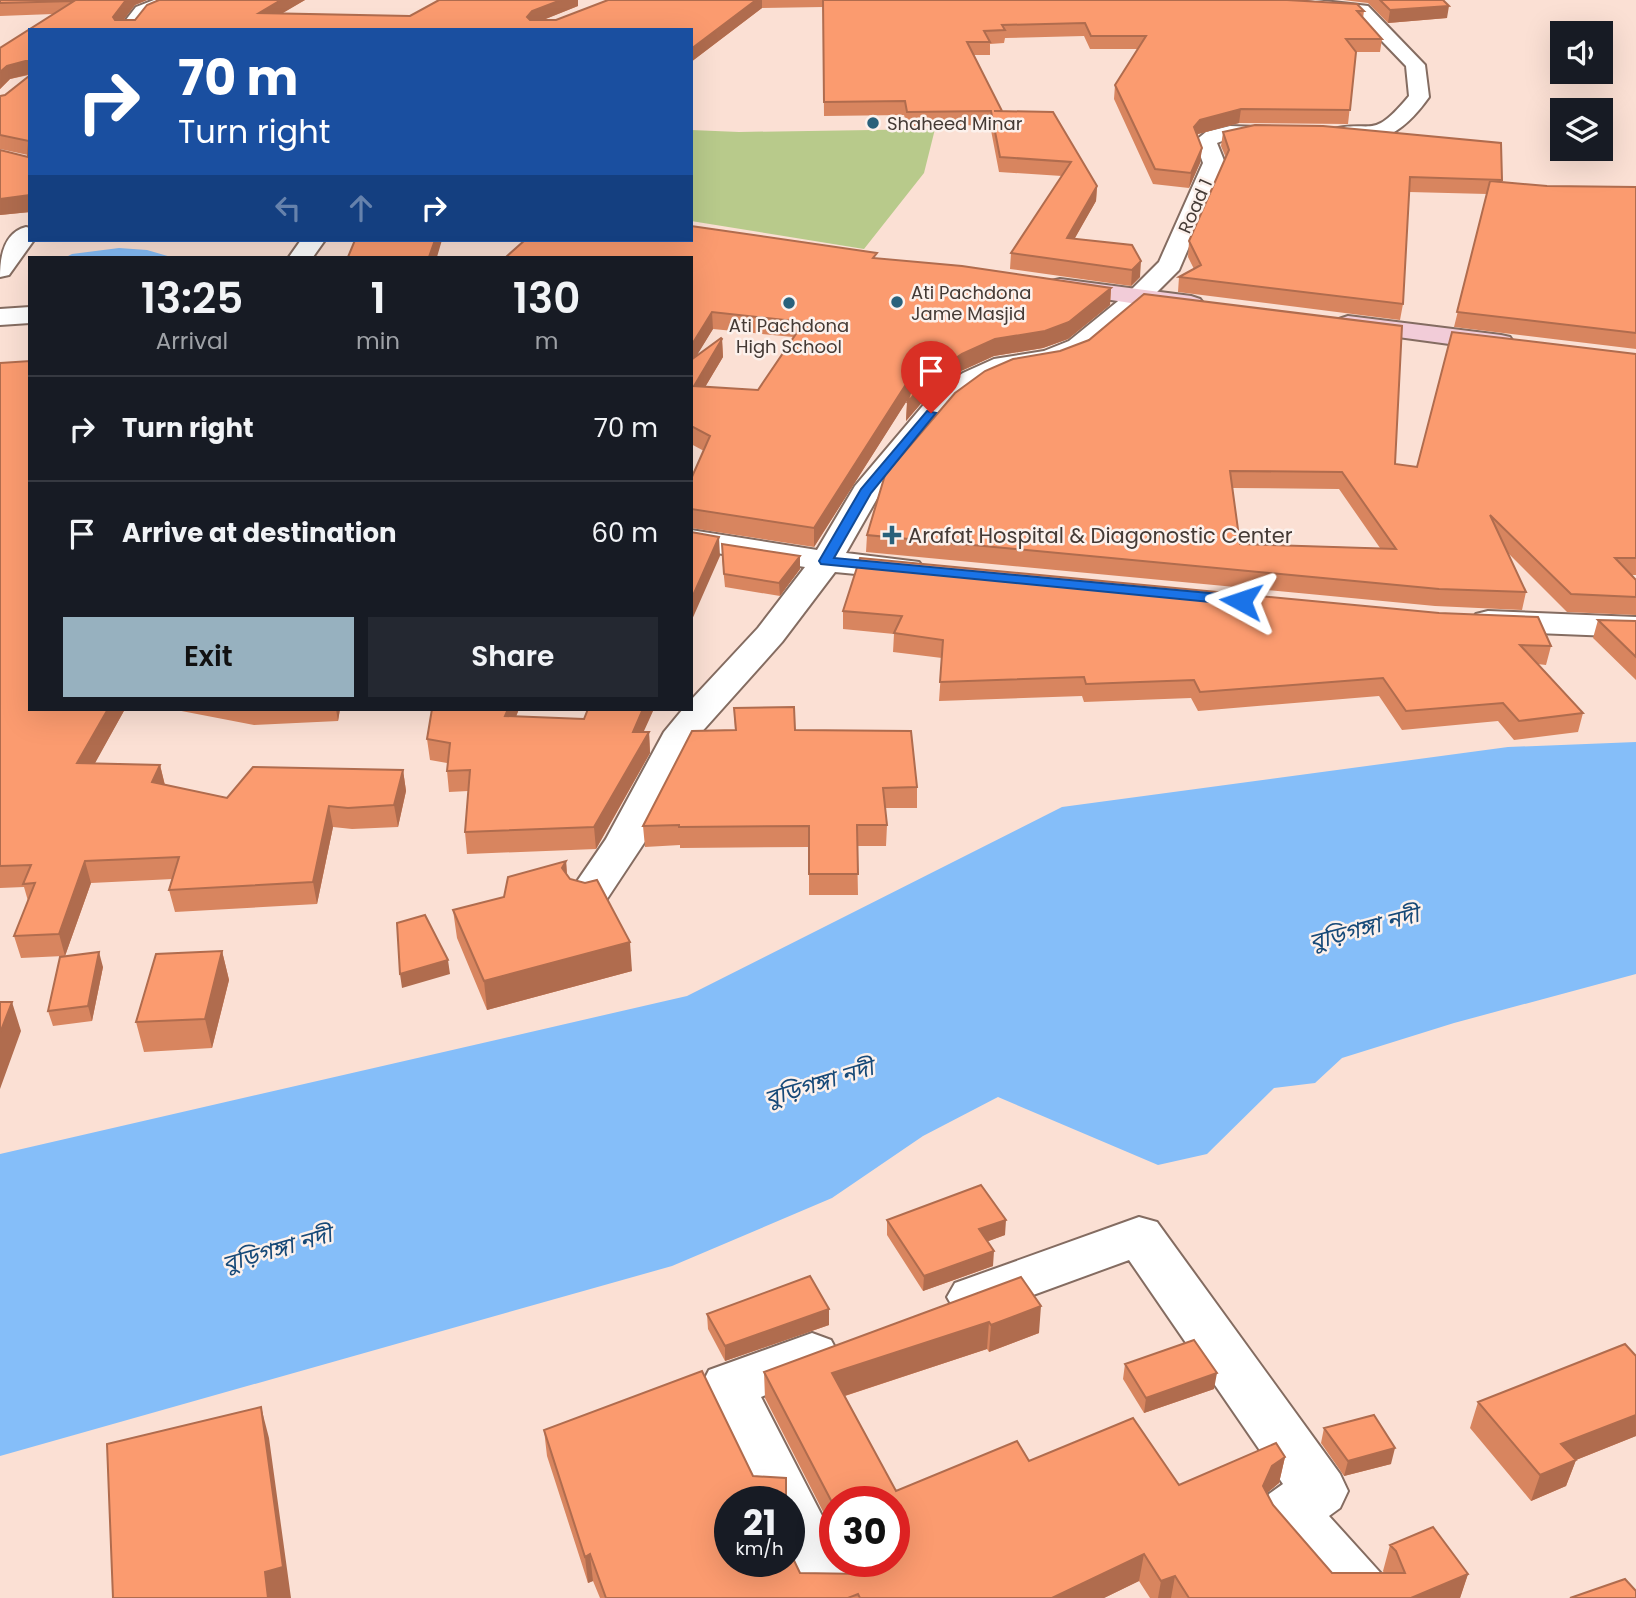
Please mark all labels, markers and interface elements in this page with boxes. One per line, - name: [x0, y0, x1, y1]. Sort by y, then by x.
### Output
- map controls: [1550, 21, 1613, 161]
- button: sound: [1550, 21, 1613, 84]
- text: 70 m: [178, 44, 298, 112]
- icon: right: [63, 56, 154, 147]
- button: layers: [1550, 98, 1613, 161]
- text: Turn right: [178, 109, 330, 154]
- place label: Shaheed Minar: [887, 111, 1023, 136]
- marker: Shaheed Minar: [865, 115, 881, 131]
- street label: Road 1: [1172, 175, 1218, 237]
- icon: left: [269, 189, 307, 227]
- icon: ahead: [342, 189, 380, 227]
- icon: right: [415, 189, 453, 227]
- text: 13:25: [141, 269, 243, 328]
- text: 1: [370, 269, 386, 328]
- text: 130: [513, 269, 580, 328]
- place label: Ati Pachdona Jame Masjid: [911, 280, 1031, 326]
- marker: Ati Pachdona Jame Masjid: [889, 294, 905, 310]
- marker: Ati Pachdona High School: [781, 295, 797, 311]
- place label: Ati Pachdona High School: [729, 313, 849, 359]
- text: Arrival: [156, 325, 228, 357]
- text: min: [356, 325, 400, 357]
- text: m: [535, 325, 558, 357]
- pin: [901, 341, 961, 413]
- icon: arrive: [912, 352, 950, 390]
- icon: right: [63, 410, 101, 448]
- text: Turn right: [122, 410, 254, 446]
- text: 70 m: [594, 410, 658, 446]
- icon: arrive: [63, 515, 101, 553]
- text: Arrive at destination: [122, 515, 397, 551]
- text: 60 m: [591, 515, 658, 551]
- place label: Arafat Hospital & Diagonostic Center: [908, 521, 1293, 550]
- marker: Arafat Hospital & Diagonostic Center: [882, 525, 902, 545]
- position arrow: [1204, 564, 1278, 638]
- button: Exit: [63, 617, 354, 697]
- button: Share: [368, 617, 658, 697]
- water label: বুড়িগঙ্গা নদী: [1305, 897, 1426, 958]
- water label: বুড়িগঙ্গা নদী: [761, 1050, 881, 1115]
- water label: বুড়িগঙ্গা নদী: [218, 1217, 339, 1280]
- speed limit sign: 30: [819, 1486, 910, 1577]
- text: 21: [743, 1498, 776, 1547]
- text: km/h: [736, 1536, 783, 1561]

